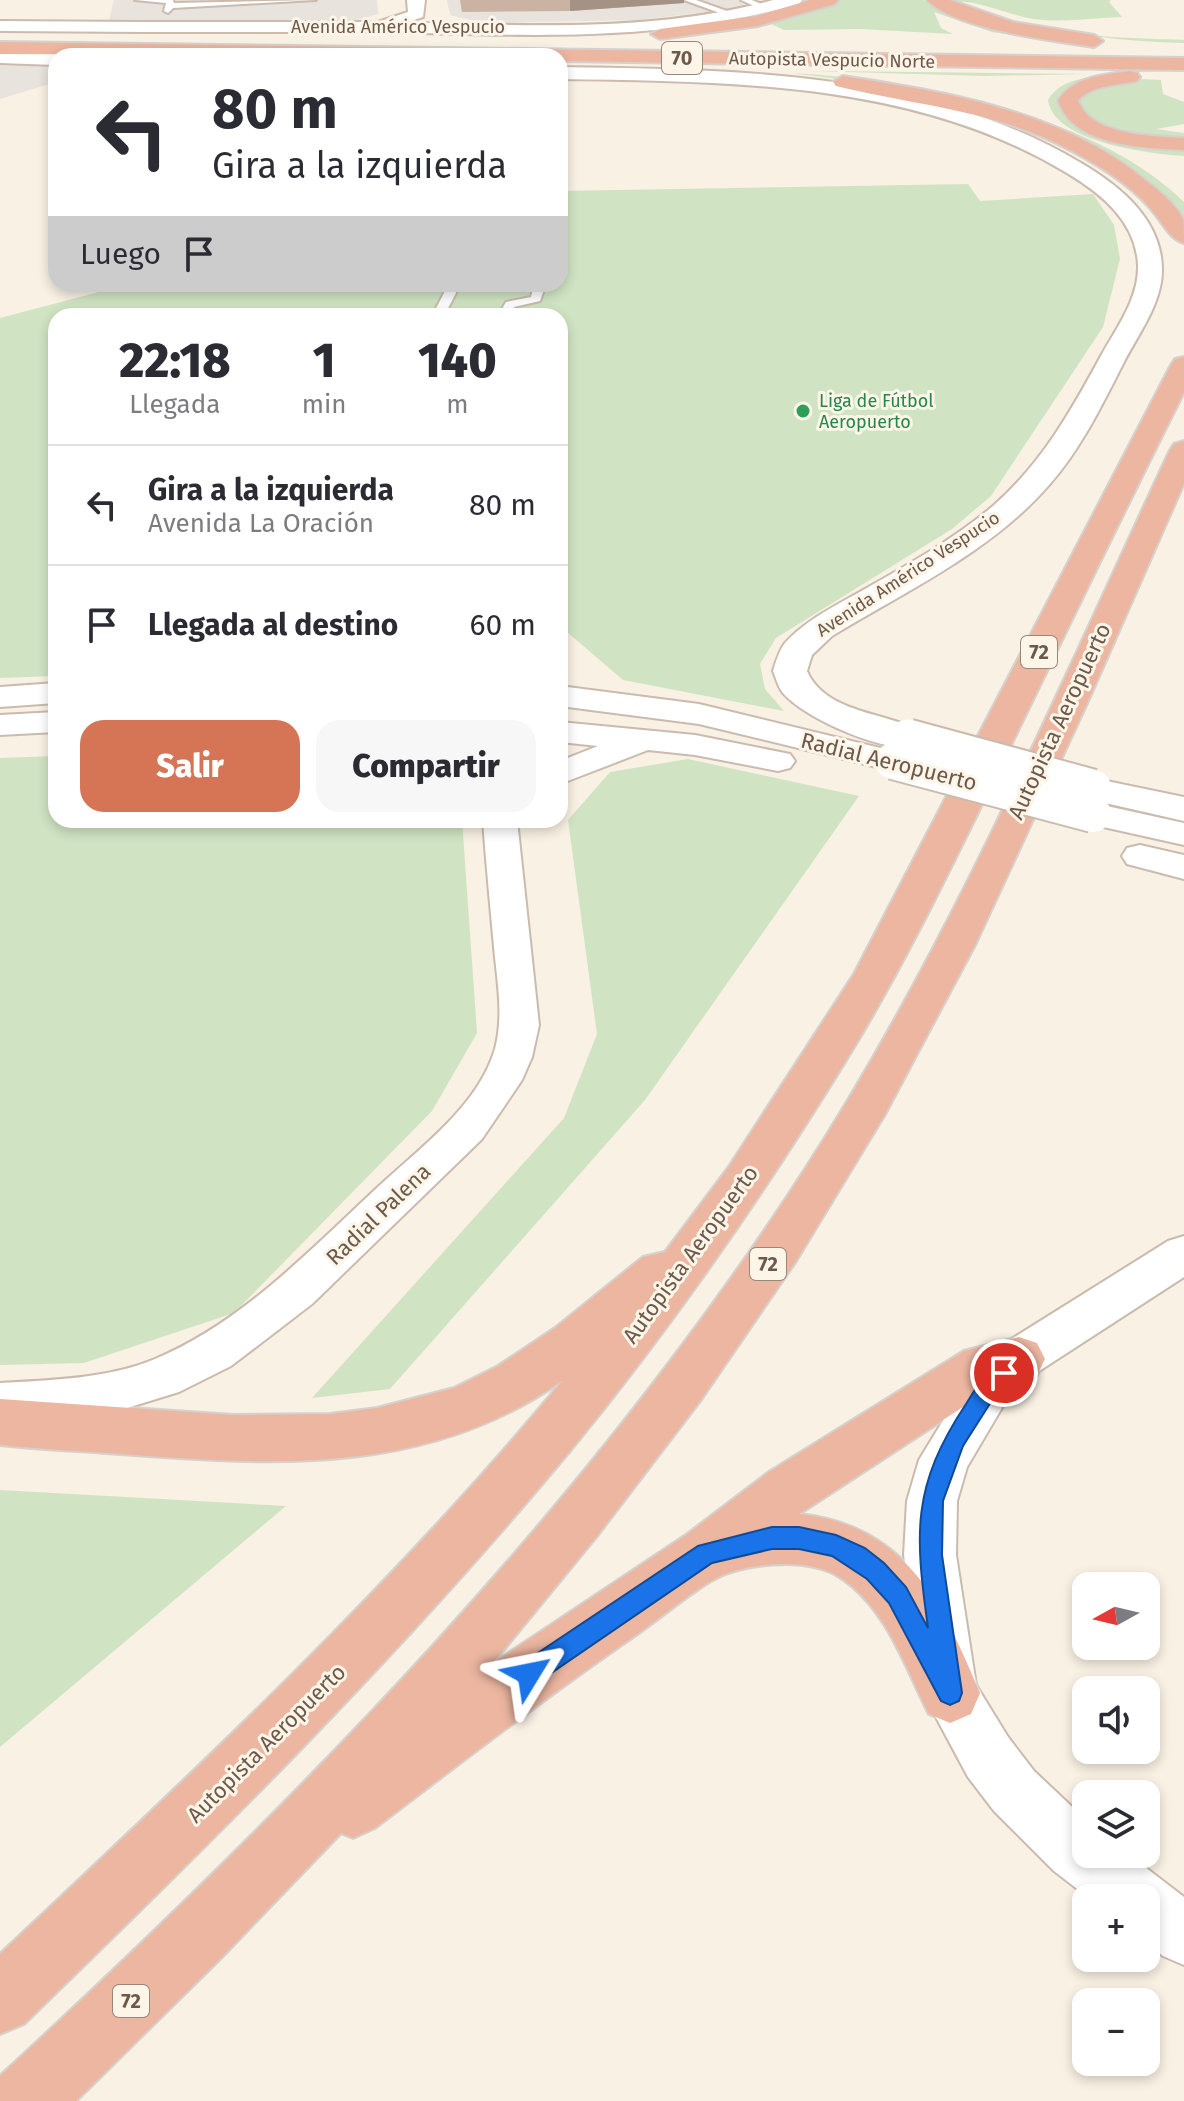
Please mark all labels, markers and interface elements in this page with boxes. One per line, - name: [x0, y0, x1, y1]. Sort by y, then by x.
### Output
- street label: Avenida Américo Vespucio: [291, 16, 505, 38]
- road number: 70: [662, 42, 702, 74]
- street label: Autopista Vespucio Norte: [729, 47, 935, 73]
- text: 80 m: [212, 76, 338, 143]
- icon: left: [80, 80, 184, 184]
- text: Gira a la izquierda: [212, 144, 507, 188]
- icon: arrive: [177, 232, 221, 276]
- text: Luego: [80, 236, 161, 272]
- text: 22:18: [119, 332, 230, 390]
- text: 1: [313, 332, 336, 390]
- text: 140: [418, 332, 497, 390]
- text: Llegada: [129, 389, 220, 420]
- text: min: [302, 389, 347, 420]
- text: m: [446, 389, 468, 420]
- place label: Liga de Fútbol Aeropuerto: [819, 390, 934, 433]
- marker: Liga de Fútbol Aeropuerto: [794, 402, 812, 420]
- text: Gira a la izquierda: [148, 472, 394, 508]
- icon: left: [80, 483, 124, 527]
- text: 80 m: [469, 487, 536, 523]
- street label: Avenida Américo Vespucio: [812, 506, 1004, 642]
- text: Avenida La Oración: [148, 508, 374, 539]
- icon: arrive: [80, 603, 124, 647]
- text: Llegada al destino: [148, 607, 398, 643]
- text: 60 m: [470, 607, 536, 643]
- street label: Autopista Aeropuerto: [1002, 619, 1117, 823]
- road number: 72: [1021, 636, 1057, 668]
- button: Salir: [80, 720, 300, 812]
- button: Compartir: [316, 720, 536, 812]
- street label: Radial Aeropuerto: [798, 727, 980, 796]
- street label: Radial Palena: [320, 1158, 436, 1271]
- street label: Autopista Aeropuerto: [617, 1160, 764, 1348]
- road number: 72: [750, 1248, 786, 1280]
- pin: [970, 1339, 1038, 1407]
- icon: arrive: [982, 1351, 1026, 1395]
- north arrow: [1072, 1572, 1160, 1660]
- map controls: [1072, 1572, 1160, 2076]
- position arrow: [487, 1632, 571, 1716]
- street label: Autopista Aeropuerto: [181, 1658, 351, 1828]
- button: sound: [1072, 1676, 1160, 1764]
- button: layers: [1072, 1780, 1160, 1868]
- button: +: [1072, 1884, 1160, 1972]
- road number: 72: [113, 1985, 149, 2017]
- button: −: [1072, 1988, 1160, 2076]

